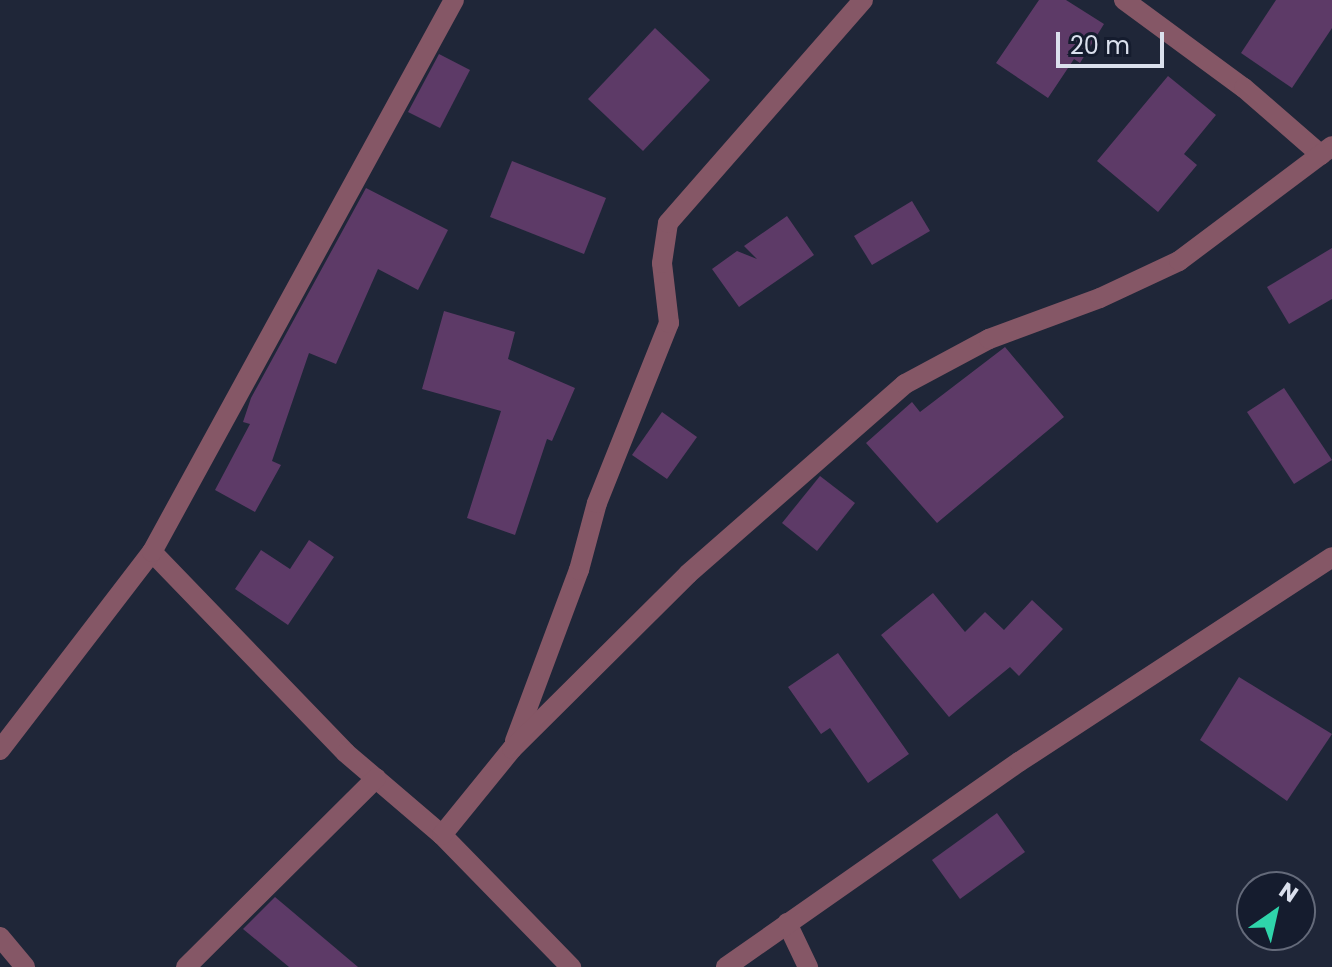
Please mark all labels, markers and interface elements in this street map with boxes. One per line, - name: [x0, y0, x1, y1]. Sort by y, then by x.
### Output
- scale bar: [1060, 16, 1168, 66]
- text: 20 m: [1070, 29, 1130, 62]
- north arrow: [1236, 871, 1316, 951]
- text: N: [1273, 875, 1304, 910]

